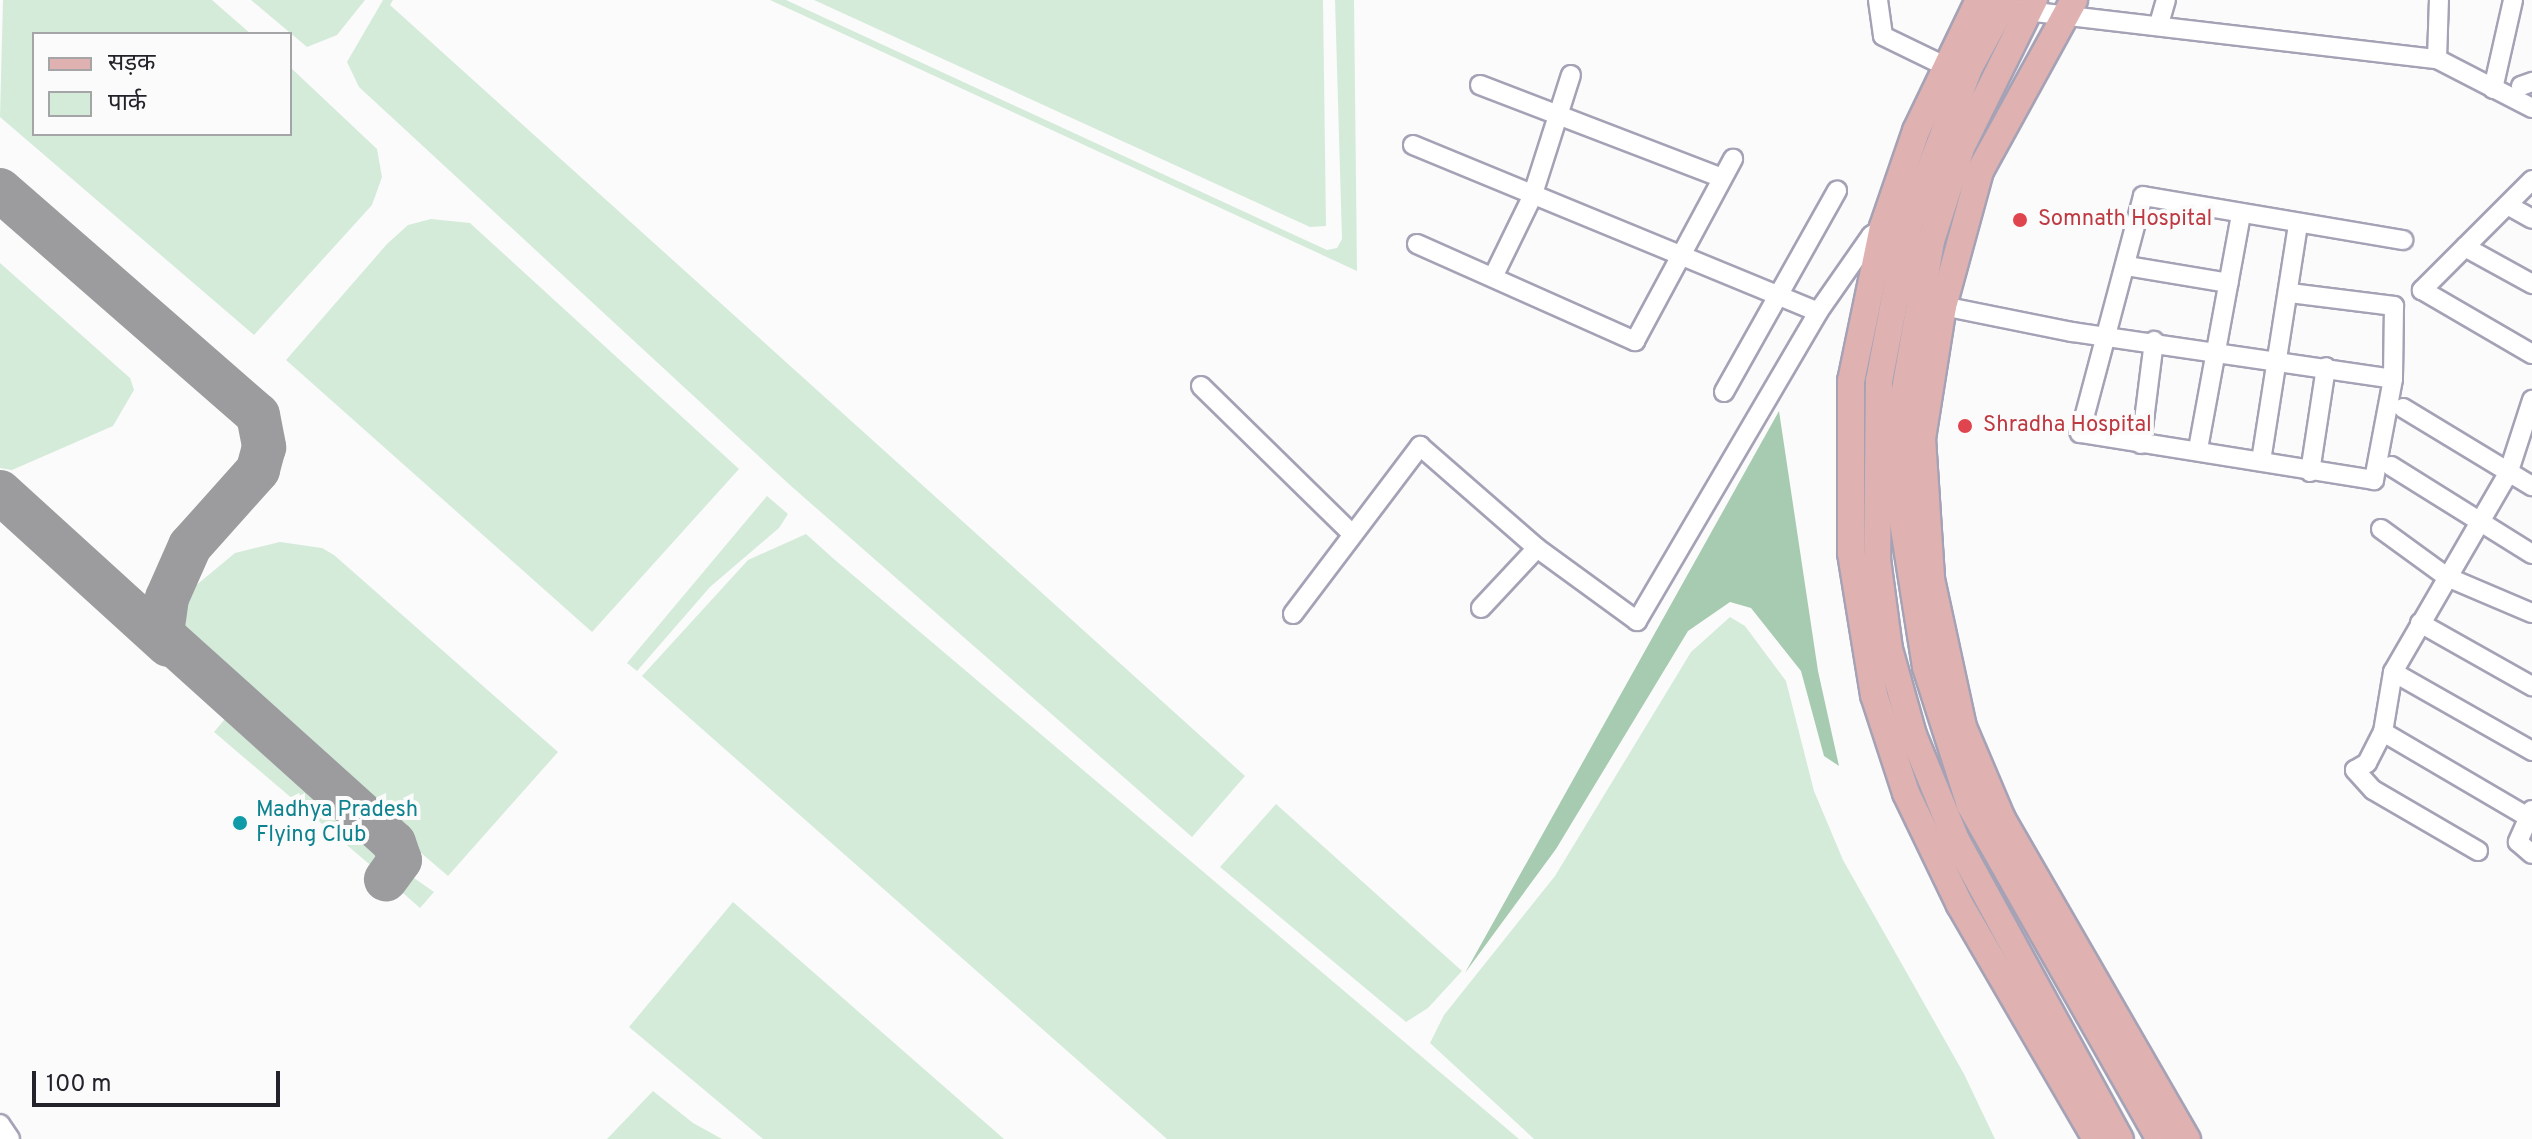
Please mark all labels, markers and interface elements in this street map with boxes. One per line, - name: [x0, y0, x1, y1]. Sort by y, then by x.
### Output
- legend: [32, 32, 292, 136]
- text: सड़क: [108, 49, 156, 79]
- text: पार्क: [108, 89, 146, 119]
- place label: Somnath Hospital: [2038, 207, 2212, 233]
- marker: Somnath Hospital: [2009, 209, 2031, 231]
- place label: Shradha Hospital: [1983, 413, 2152, 439]
- marker: Shradha Hospital: [1954, 415, 1976, 437]
- place label: Madhya Pradesh Flying Club: [256, 797, 418, 848]
- marker: Madhya Pradesh Flying Club: [231, 814, 249, 832]
- scale bar: [36, 1055, 284, 1105]
- text: 100 m: [46, 1070, 112, 1100]

